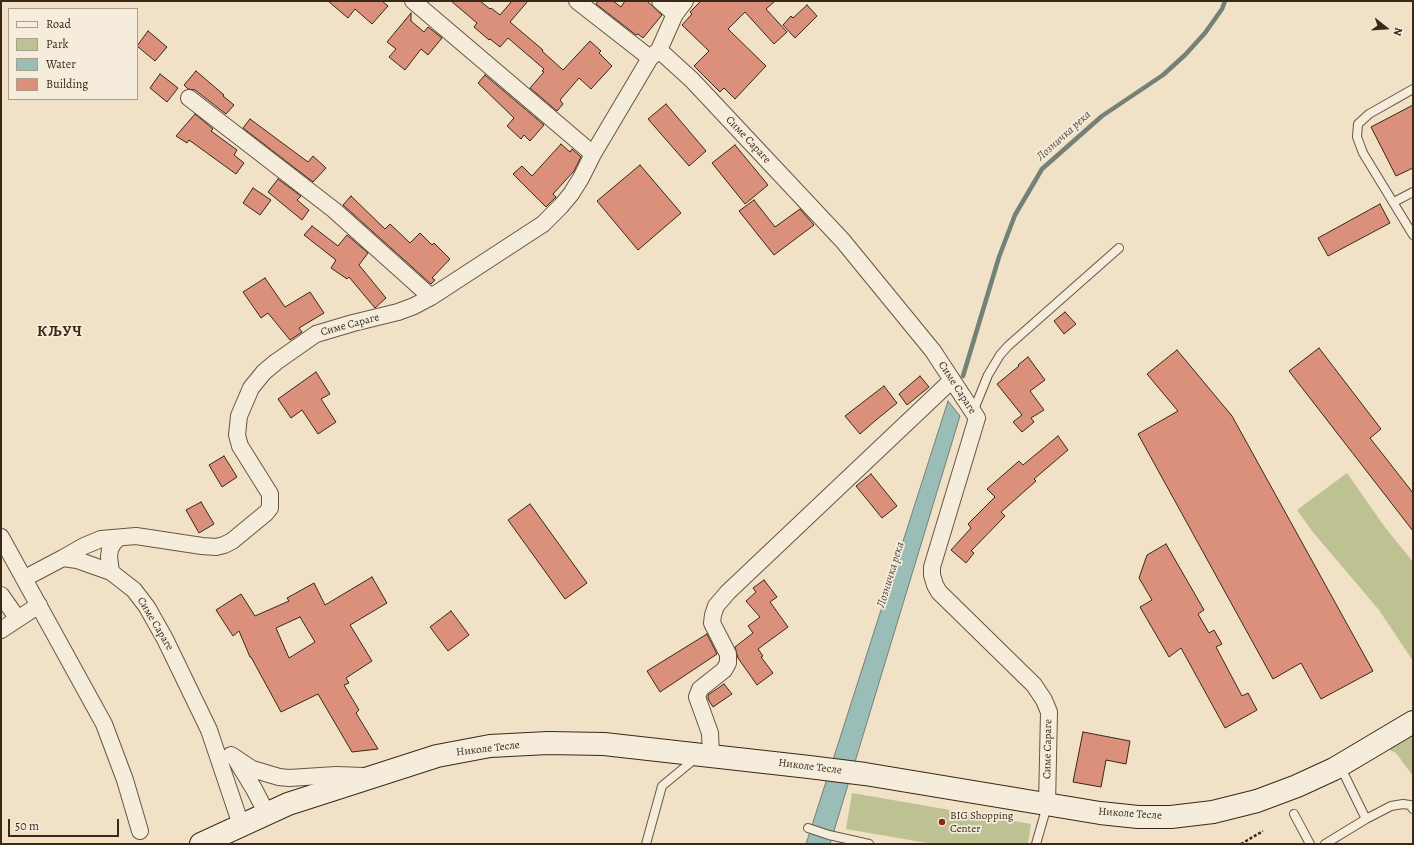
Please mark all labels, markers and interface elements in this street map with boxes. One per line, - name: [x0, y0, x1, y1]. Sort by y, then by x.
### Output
- legend: [8, 8, 138, 100]
- north arrow: [1366, 8, 1406, 48]
- text: Road: [46, 16, 71, 32]
- text: N: [1390, 26, 1406, 38]
- text: Park: [46, 36, 69, 52]
- text: Water: [46, 56, 76, 72]
- text: Building: [46, 76, 88, 92]
- water label: Лозничка река: [1034, 108, 1094, 164]
- street label: Симе Сараге: [723, 114, 773, 166]
- street label: Симе Сараге: [319, 311, 381, 339]
- district label: КЉУЧ: [37, 323, 83, 341]
- street label: Симе Сараге: [935, 359, 979, 417]
- water label: Лозничка река: [874, 540, 908, 610]
- street label: Симе Сараге: [134, 595, 176, 653]
- street label: Симе Сараге: [1041, 719, 1055, 779]
- street label: Николе Тесле: [455, 739, 521, 759]
- street label: Николе Тесле: [777, 757, 843, 777]
- street label: Николе Тесле: [1098, 805, 1162, 823]
- place label: BIG Shopping Center: [950, 809, 1013, 835]
- scale bar: [10, 811, 121, 837]
- marker: BIG Shopping Center: [937, 817, 947, 827]
- text: 50 m: [15, 818, 39, 834]

